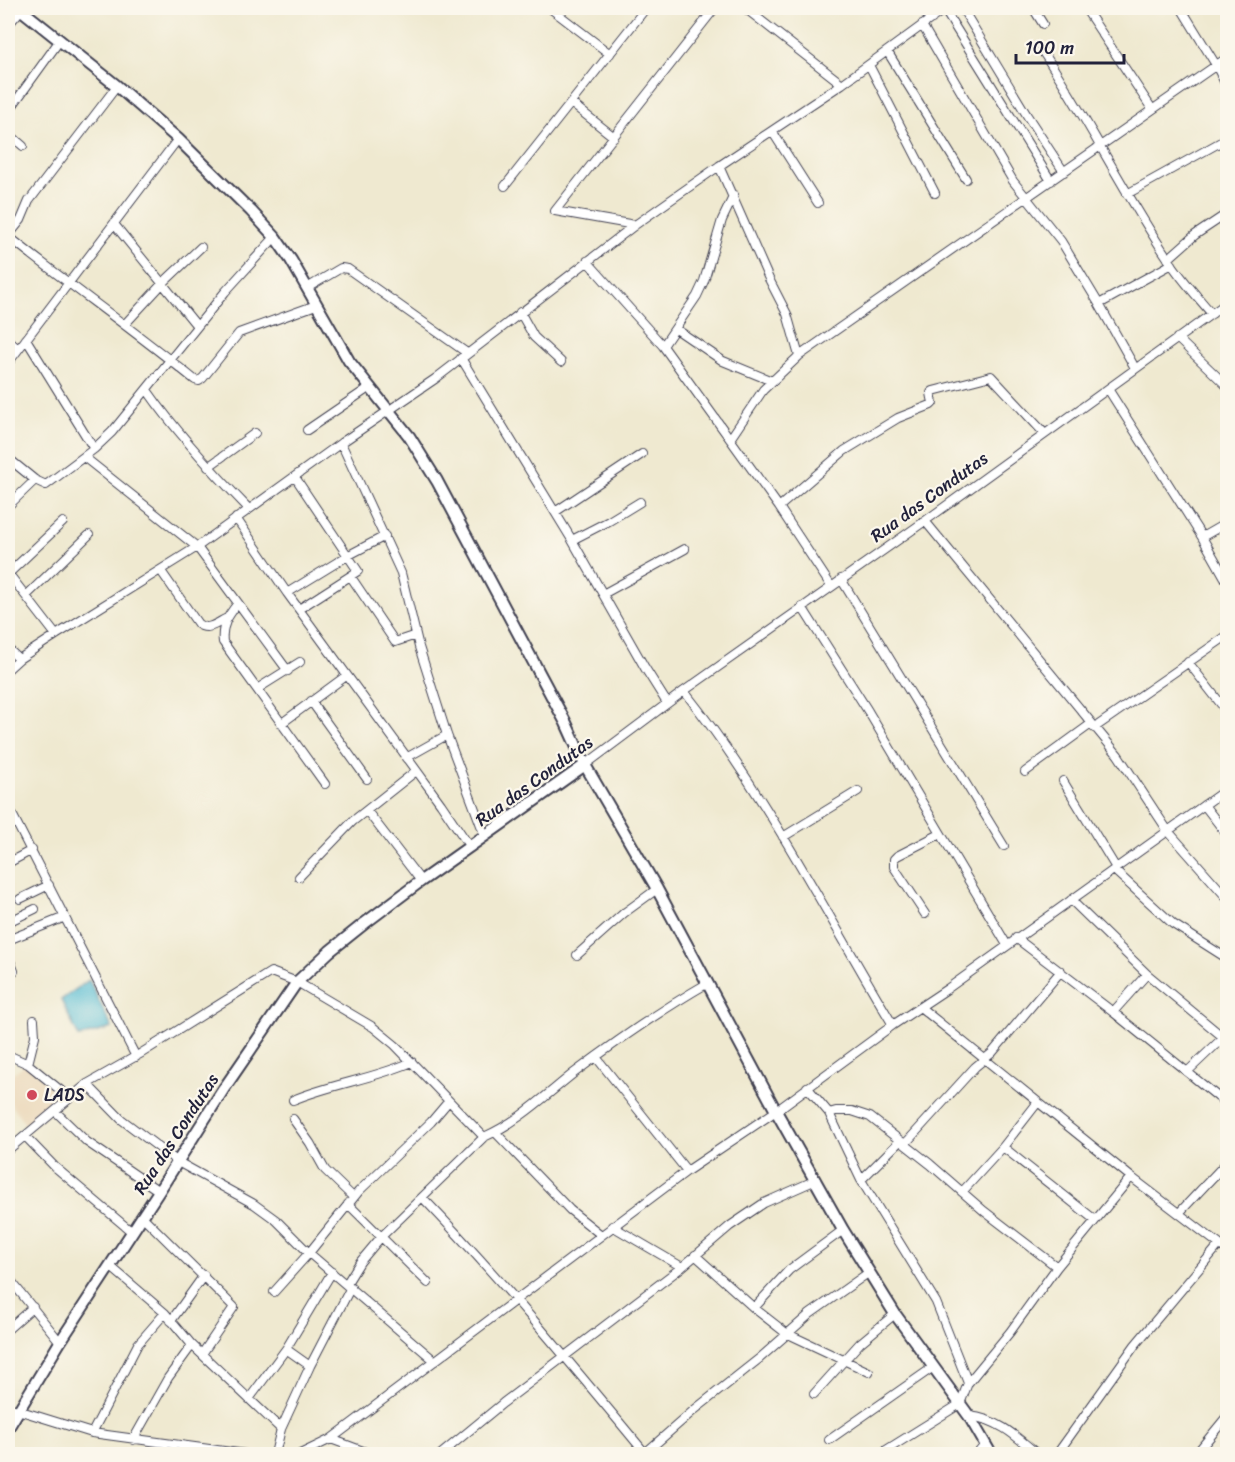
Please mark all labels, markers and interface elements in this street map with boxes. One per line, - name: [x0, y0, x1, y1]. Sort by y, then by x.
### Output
- scale bar: [1016, 27, 1124, 65]
- text: 100 m: [1025, 32, 1074, 64]
- street label: Rua das Condutas: [863, 443, 995, 551]
- street label: Rua das Condutas: [468, 727, 600, 835]
- street label: Rua das Condutas: [125, 1066, 228, 1201]
- place label: LADS: [44, 1079, 85, 1111]
- marker: LADS: [25, 1088, 39, 1102]

